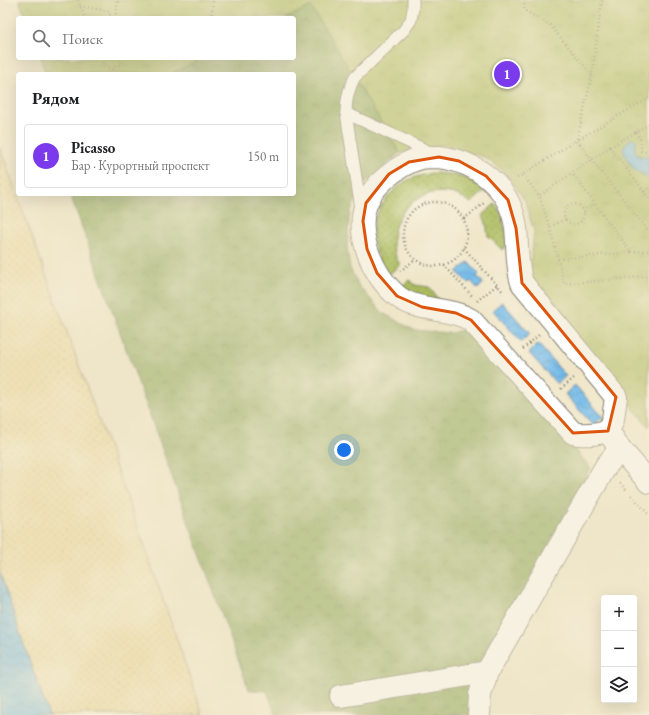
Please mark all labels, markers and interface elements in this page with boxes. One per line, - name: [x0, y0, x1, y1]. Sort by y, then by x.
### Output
- search box: [16, 16, 296, 60]
- icon: search: [30, 27, 52, 49]
- text: Поиск: [62, 29, 103, 48]
- pin: 1: [494, 59, 520, 89]
- text: Рядом: [32, 87, 80, 109]
- text: Picasso: [71, 138, 115, 157]
- text: 1: [43, 148, 49, 165]
- text: 150 m: [248, 148, 279, 165]
- text: Бар · Курортный проспект: [71, 157, 210, 174]
- your location: [334, 440, 354, 460]
- map controls: [601, 595, 637, 703]
- button: +: [601, 595, 637, 631]
- button: −: [601, 631, 637, 667]
- button: layers: [601, 667, 637, 703]

